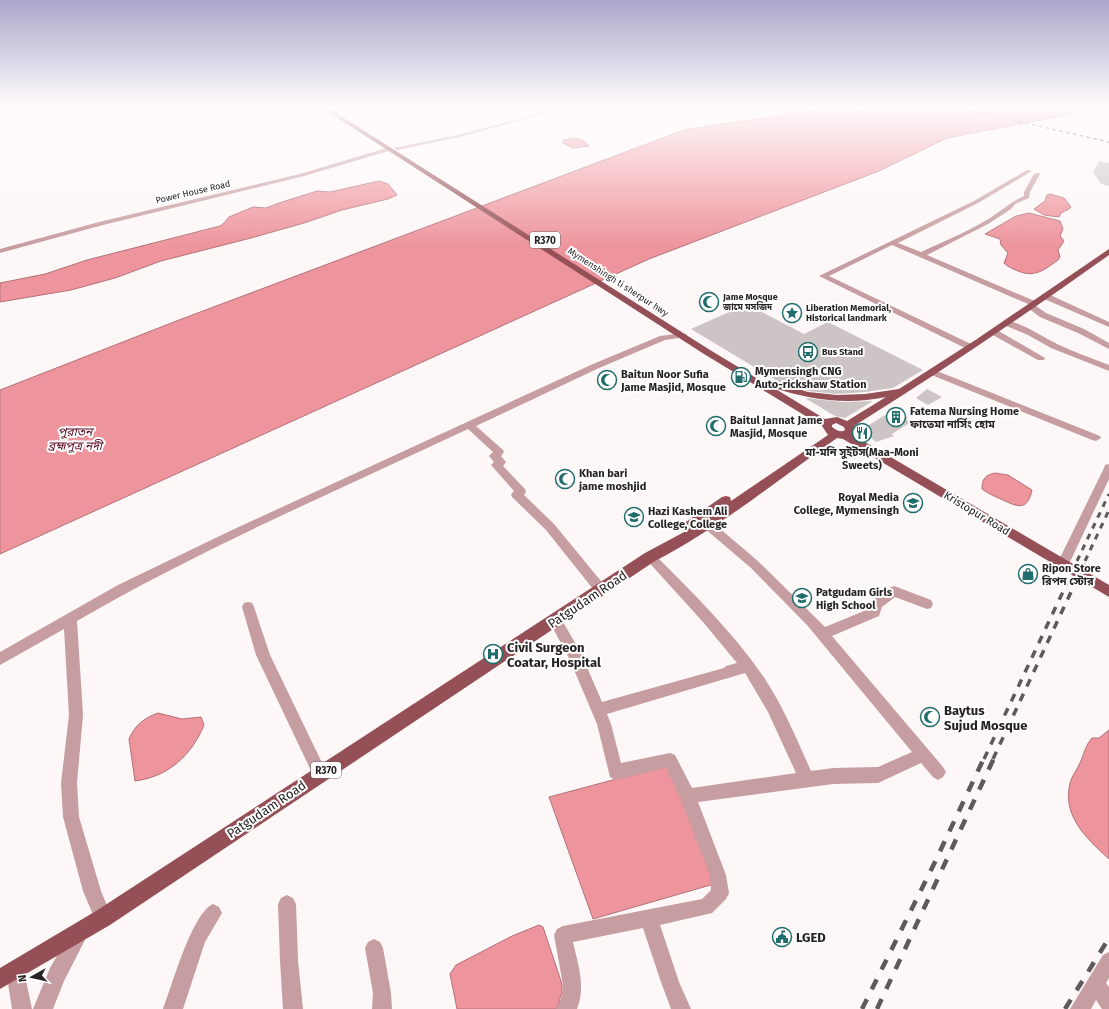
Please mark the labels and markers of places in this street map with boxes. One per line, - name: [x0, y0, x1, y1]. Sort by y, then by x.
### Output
- mosque icon: Jame Mosque জামে মসজিদ: [698, 291, 720, 313]
- place label: Jame Mosque জামে মসজিদ: [722, 292, 778, 312]
- place icon: Liberation Memorial, Historical landmark: [781, 302, 803, 324]
- place label: Liberation Memorial, Historical landmark: [806, 303, 891, 323]
- bus stop icon: Bus Stand: [797, 341, 819, 363]
- place label: Bus Stand: [822, 347, 863, 357]
- place label: Mymensingh CNG Auto-rickshaw Station: [754, 365, 867, 391]
- fuel station icon: Mymensingh CNG Auto-rickshaw Station: [730, 366, 752, 388]
- place label: Baitun Noor Sufia Jame Masjid, Mosque: [620, 368, 726, 394]
- mosque icon: Baitun Noor Sufia Jame Masjid, Mosque: [596, 369, 618, 391]
- place label: Fatema Nursing Home ফাতেমা নার্সিং হোম: [909, 405, 1019, 431]
- building icon: Fatema Nursing Home ফাতেমা নার্সিং হোম: [885, 406, 907, 428]
- place label: Baitul Jannat Jame Masjid, Mosque: [730, 414, 822, 440]
- mosque icon: Baitul Jannat Jame Masjid, Mosque: [705, 415, 727, 437]
- restaurant icon: মা-মনি সুইটস(Maa-Moni Sweets): [851, 422, 873, 444]
- place label: মা-মনি সুইটস(Maa-Moni Sweets): [804, 446, 919, 472]
- place label: Khan bari jame moshjid: [578, 467, 646, 493]
- mosque icon: Khan bari jame moshjid: [554, 468, 576, 490]
- place label: Royal Media College, Mymensingh: [794, 491, 899, 517]
- school or university icon: Royal Media College, Mymensingh: [902, 492, 924, 514]
- place label: Hazi Kashem Ali College, College: [648, 505, 727, 531]
- school or university icon: Hazi Kashem Ali College, College: [623, 506, 645, 528]
- place label: Ripon Store রিপন স্টোর: [1041, 562, 1101, 588]
- shop icon: Ripon Store রিপন স্টোর: [1017, 563, 1039, 585]
- place label: Patgudam Girls High School: [816, 586, 893, 612]
- school or university icon: Patgudam Girls High School: [791, 587, 813, 609]
- place label: Civil Surgeon Coatar, Hospital: [507, 640, 601, 670]
- hospital icon: Civil Surgeon Coatar, Hospital: [482, 643, 504, 665]
- place label: Baytus Sujud Mosque: [944, 703, 1027, 733]
- mosque icon: Baytus Sujud Mosque: [919, 706, 941, 728]
- public building icon: LGED: [771, 926, 793, 948]
- place label: LGED: [796, 930, 826, 945]

